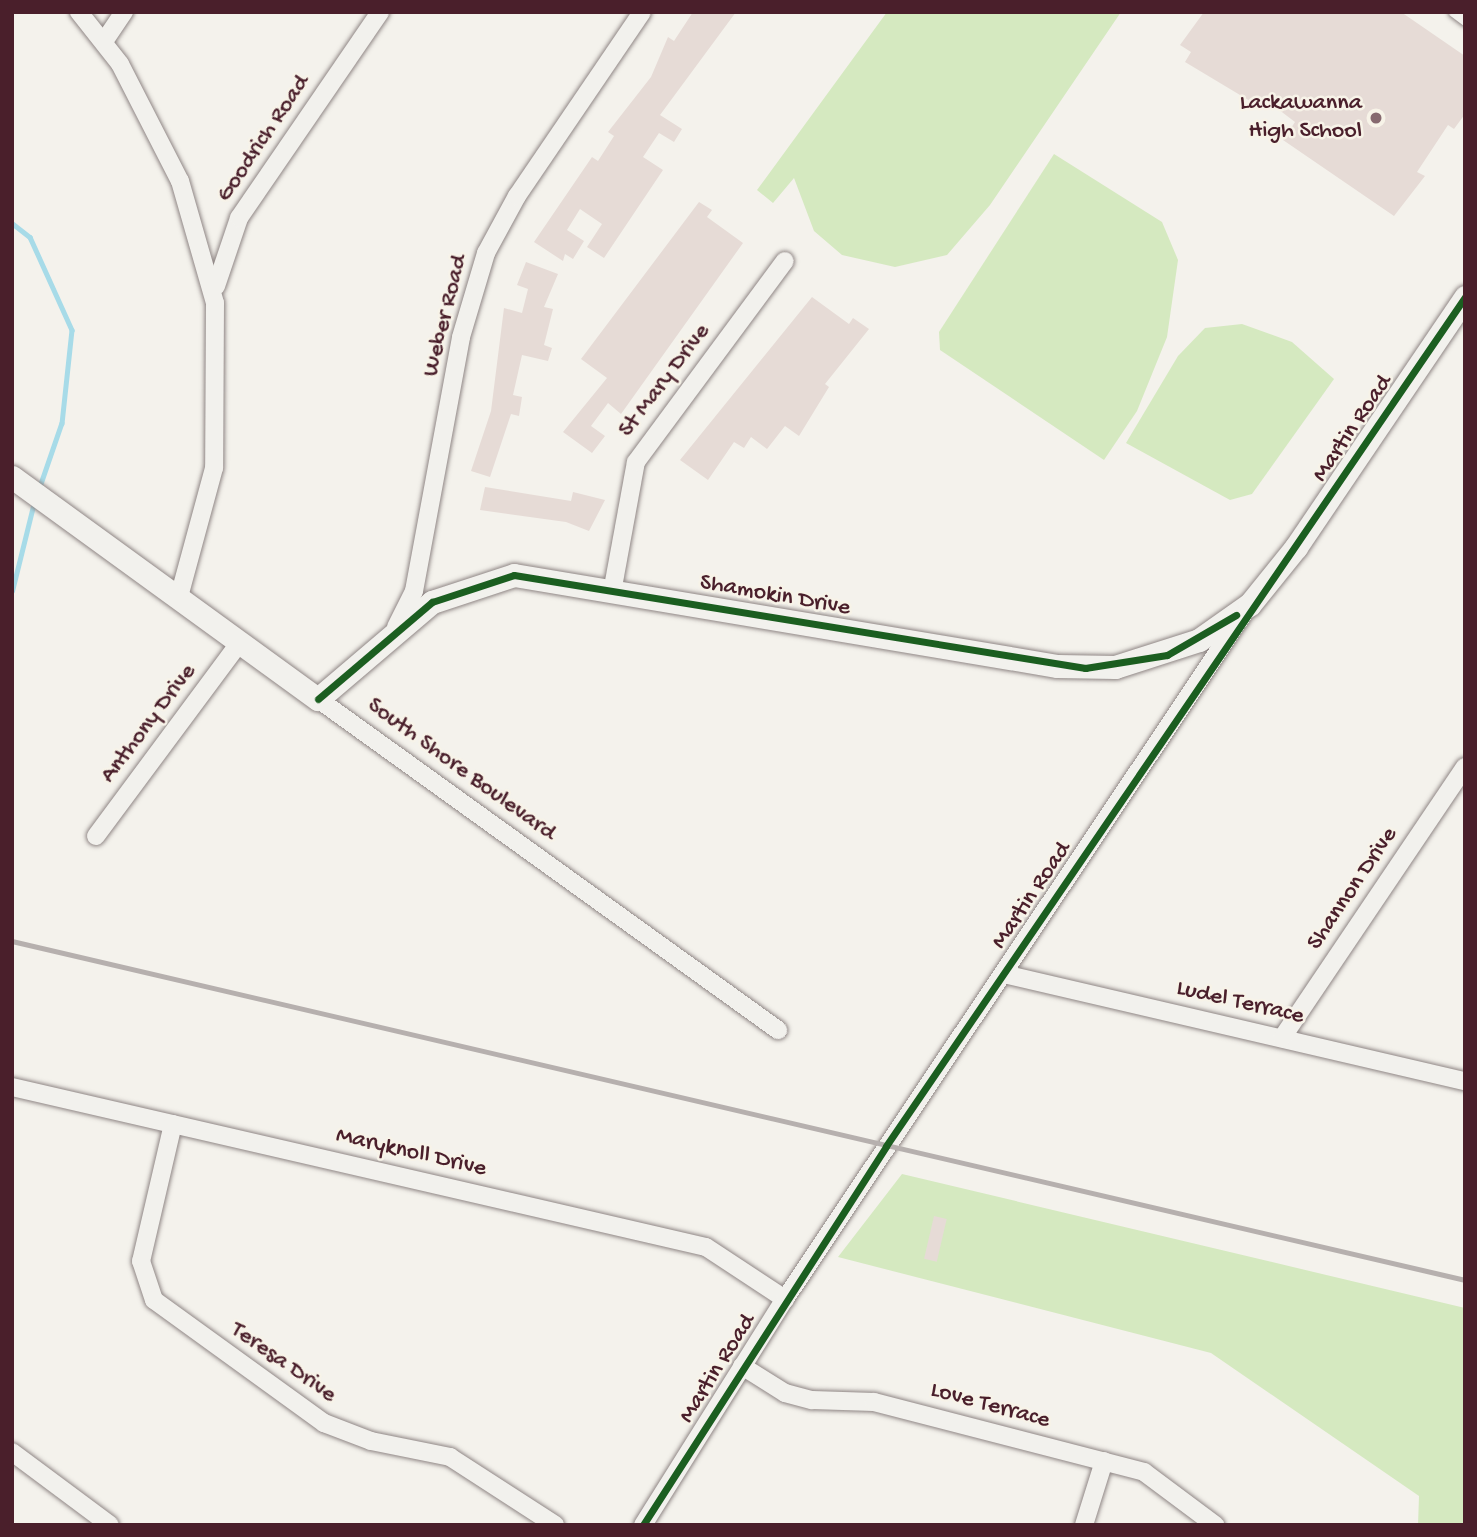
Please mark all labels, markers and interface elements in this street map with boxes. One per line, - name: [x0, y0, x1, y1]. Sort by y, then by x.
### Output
- street label: Goodrich Road: [211, 70, 317, 208]
- place label: Lackawanna High School: [1240, 90, 1362, 146]
- marker: Lackawanna High School: [1368, 110, 1384, 126]
- street label: Weber Road: [417, 252, 475, 380]
- street label: St Mary Drive: [613, 318, 717, 444]
- street label: Martin Road: [1307, 370, 1399, 488]
- street label: Shamokin Drive: [698, 569, 852, 623]
- street label: Anthony Drive: [95, 659, 203, 789]
- street label: South Shore Boulevard: [361, 692, 561, 848]
- street label: Shannon Drive: [1301, 822, 1405, 956]
- street label: Martin Road: [986, 837, 1078, 955]
- street label: Ludel Terrace: [1173, 974, 1307, 1032]
- street label: Maryknoll Drive: [333, 1122, 489, 1184]
- street label: Martin Road: [673, 1309, 763, 1429]
- street label: Teresa Drive: [225, 1316, 341, 1410]
- street label: Love Terrace: [927, 1376, 1053, 1436]

